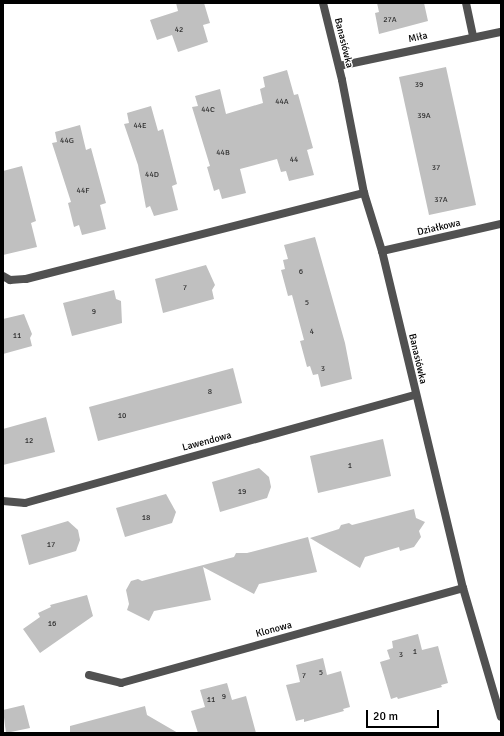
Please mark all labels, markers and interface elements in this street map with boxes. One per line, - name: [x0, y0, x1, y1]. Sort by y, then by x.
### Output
- house number: 27A: [383, 15, 397, 25]
- street label: Banasiówka: [331, 17, 355, 69]
- house number: 42: [175, 25, 183, 35]
- street label: Miła: [407, 30, 429, 46]
- house number: 39: [415, 80, 423, 90]
- house number: 44A: [275, 97, 289, 107]
- house number: 44C: [201, 105, 215, 115]
- house number: 39A: [417, 111, 431, 121]
- house number: 44E: [133, 121, 147, 131]
- house number: 44G: [60, 136, 74, 146]
- house number: 44B: [216, 148, 230, 158]
- house number: 44: [290, 155, 298, 165]
- house number: 37: [432, 163, 440, 173]
- house number: 44D: [145, 170, 159, 180]
- house number: 44F: [77, 186, 89, 196]
- house number: 37A: [434, 195, 448, 205]
- street label: Działkowa: [416, 217, 462, 239]
- house number: 6: [299, 267, 303, 277]
- house number: 7: [183, 283, 187, 293]
- house number: 5: [305, 298, 309, 308]
- house number: 9: [92, 307, 96, 317]
- house number: 4: [310, 327, 314, 337]
- house number: 11: [13, 331, 21, 341]
- street label: Banasiówka: [405, 333, 429, 385]
- house number: 3: [321, 364, 325, 374]
- house number: 8: [208, 387, 212, 397]
- house number: 10: [118, 411, 126, 421]
- street label: Lawendowa: [181, 430, 233, 454]
- house number: 12: [25, 436, 33, 446]
- house number: 1: [348, 461, 352, 471]
- house number: 19: [238, 487, 246, 497]
- house number: 18: [142, 513, 150, 523]
- house number: 17: [47, 540, 55, 550]
- house number: 16: [48, 619, 56, 629]
- street label: Klonowa: [255, 619, 293, 641]
- house number: 1: [413, 647, 417, 657]
- house number: 3: [399, 650, 403, 660]
- house number: 5: [319, 668, 323, 678]
- house number: 7: [302, 671, 306, 681]
- house number: 9: [222, 692, 226, 702]
- house number: 11: [207, 695, 215, 705]
- scale bar: [368, 702, 441, 728]
- text: 20 m: [373, 709, 398, 724]

